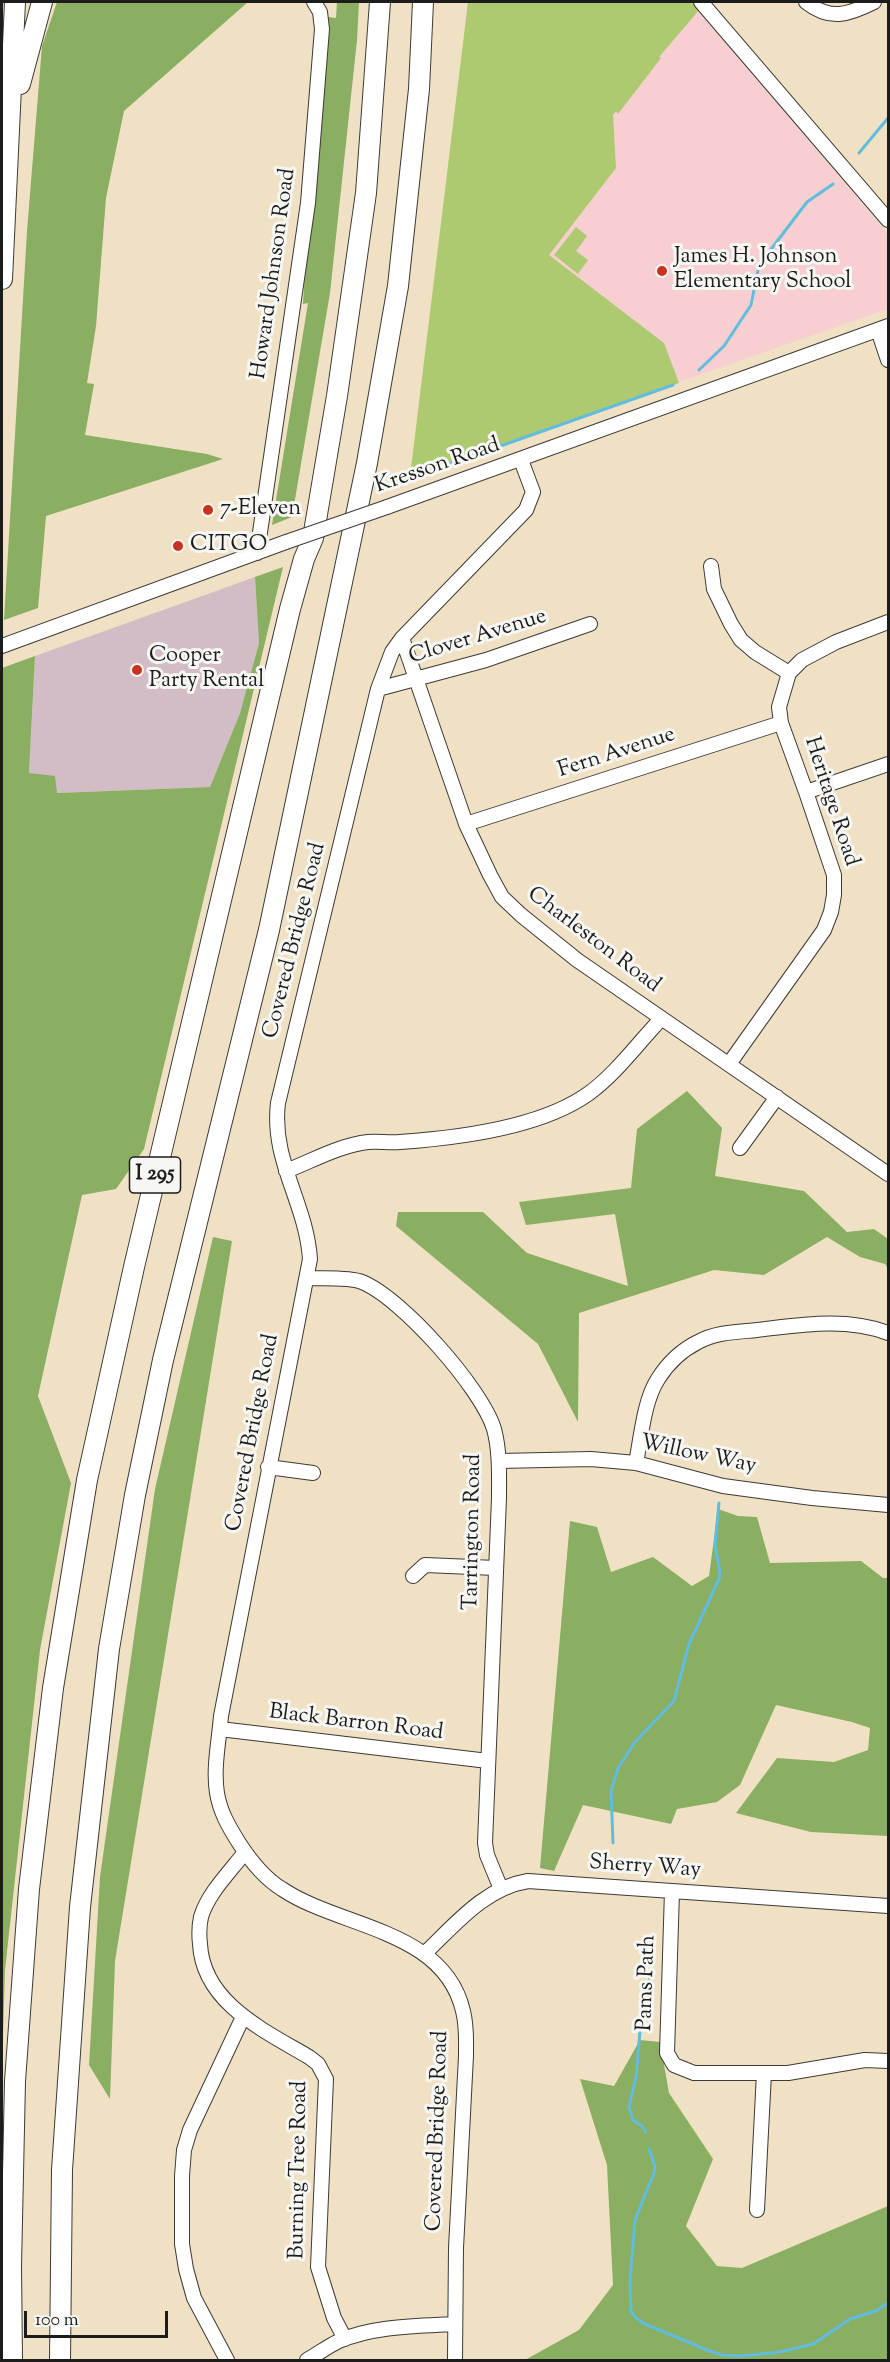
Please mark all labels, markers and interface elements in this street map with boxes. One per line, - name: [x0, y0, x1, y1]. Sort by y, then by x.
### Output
- street label: Howard Johnson Road: [247, 167, 303, 381]
- place label: James H. Johnson Elementary School: [674, 245, 851, 296]
- marker: James H. Johnson Elementary School: [655, 264, 669, 278]
- street label: Kresson Road: [372, 433, 504, 501]
- place label: 7-Eleven: [220, 497, 301, 523]
- marker: 7-Eleven: [201, 503, 215, 517]
- place label: CITGO: [190, 533, 267, 559]
- marker: CITGO: [171, 539, 185, 553]
- street label: Clover Avenue: [406, 605, 550, 671]
- place label: Cooper Party Rental: [149, 644, 264, 696]
- marker: Cooper Party Rental: [130, 663, 144, 677]
- street label: Fern Avenue: [555, 723, 679, 785]
- street label: Heritage Road: [797, 734, 863, 870]
- street label: Covered Bridge Road: [259, 840, 333, 1042]
- street label: Charleston Road: [521, 882, 665, 1000]
- road number: I 295: [130, 1157, 180, 1193]
- street label: Covered Bridge Road: [222, 1332, 286, 1534]
- street label: Willow Way: [638, 1431, 758, 1481]
- street label: Tarrington Road: [459, 1454, 489, 1610]
- street label: Black Barron Road: [267, 1700, 445, 1748]
- street label: Sherry Way: [588, 1851, 702, 1885]
- street label: Pams Path: [633, 1934, 663, 2032]
- street label: Covered Bridge Road: [422, 2030, 456, 2232]
- street label: Burning Tree Road: [285, 2080, 315, 2260]
- scale bar: [27, 2299, 171, 2337]
- text: 100 m: [35, 2308, 79, 2334]

